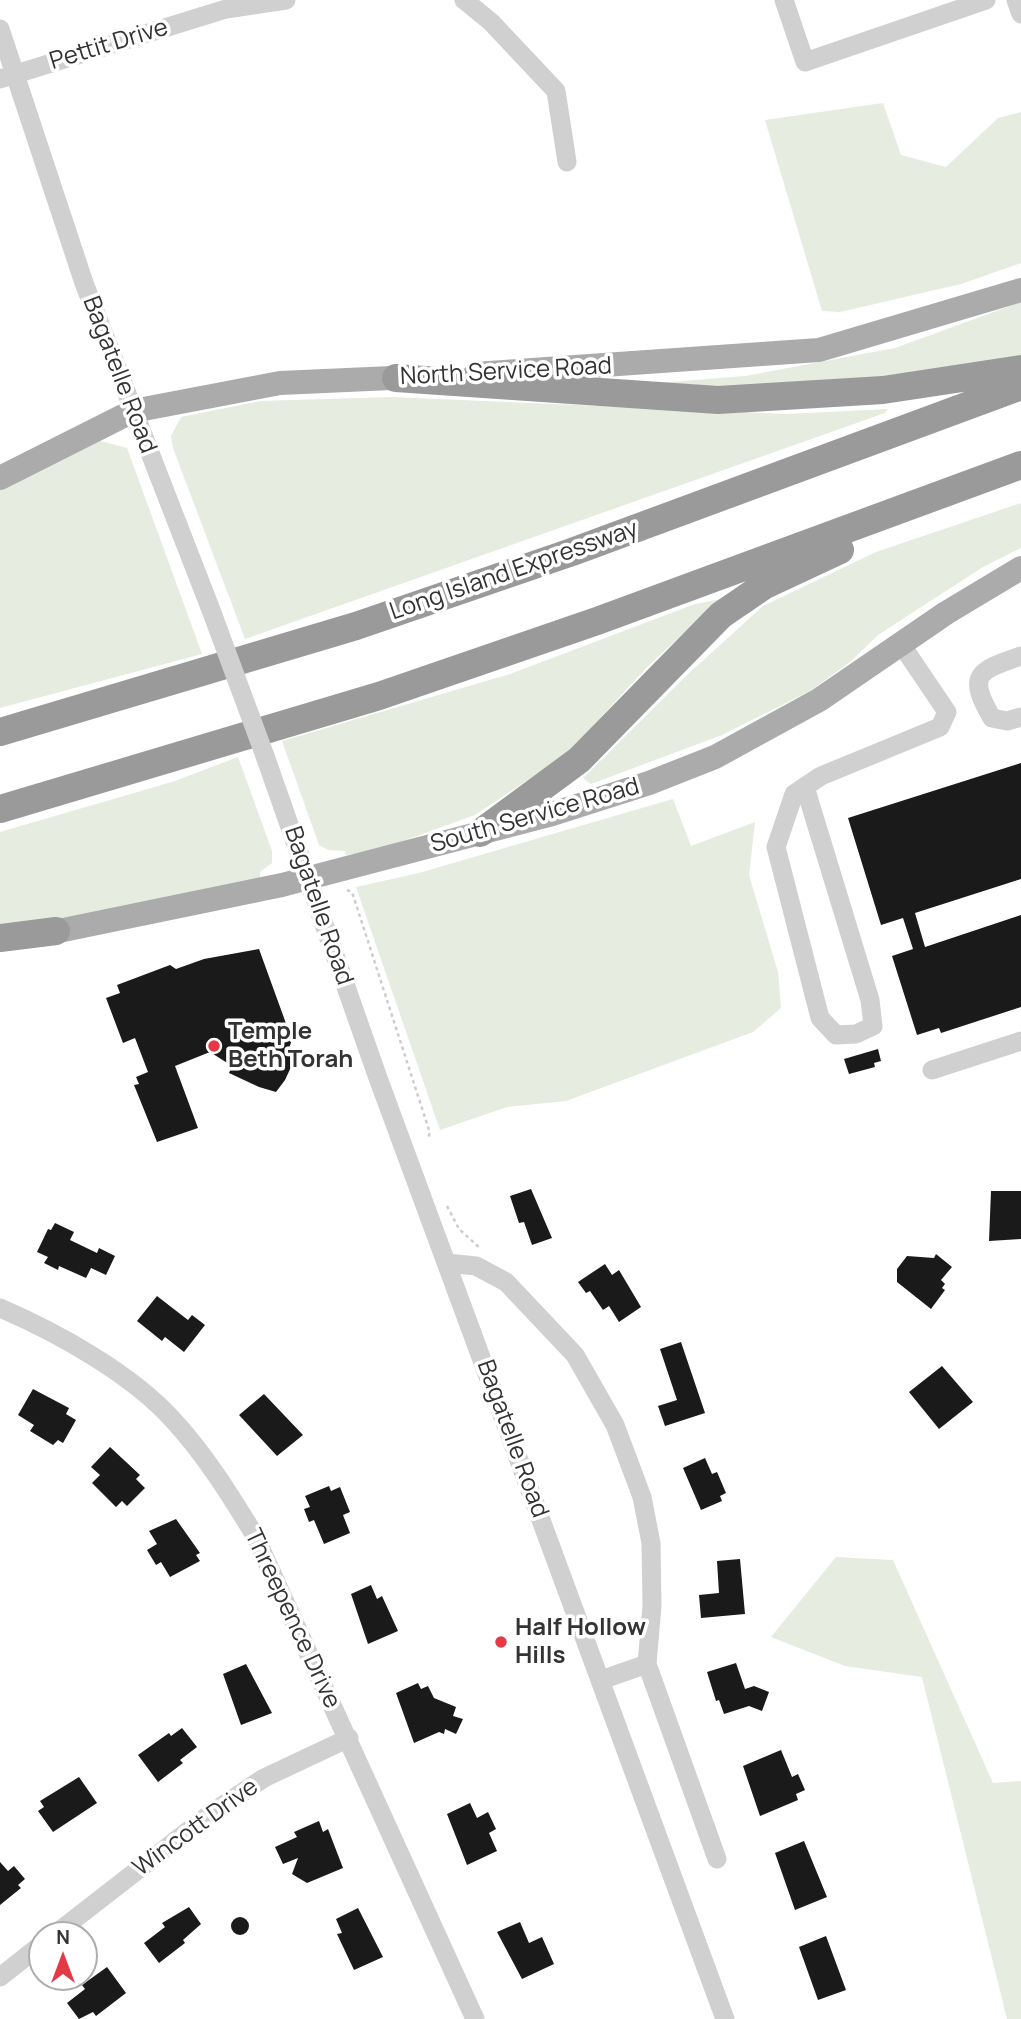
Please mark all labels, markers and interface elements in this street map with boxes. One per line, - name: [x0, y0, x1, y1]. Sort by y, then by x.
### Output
- street label: Pettit Drive: [46, 13, 172, 77]
- street label: Bagatelle Road: [76, 293, 162, 457]
- street label: North Service Road: [399, 352, 613, 392]
- street label: Long Island Expressway: [386, 515, 642, 627]
- street label: South Service Road: [427, 772, 643, 860]
- street label: Bagatelle Road: [277, 823, 359, 989]
- place label: Temple Beth Torah: [228, 1018, 353, 1074]
- marker: Temple Beth Torah: [206, 1038, 222, 1054]
- street label: Bagatelle Road: [470, 1356, 554, 1522]
- street label: Threepence Drive: [238, 1525, 346, 1713]
- place label: Half Hollow Hills: [515, 1614, 646, 1670]
- marker: Half Hollow Hills: [493, 1634, 509, 1650]
- street label: Wincott Drive: [128, 1773, 264, 1883]
- north arrow: [28, 1921, 98, 1991]
- text: N: [56, 1924, 70, 1950]

